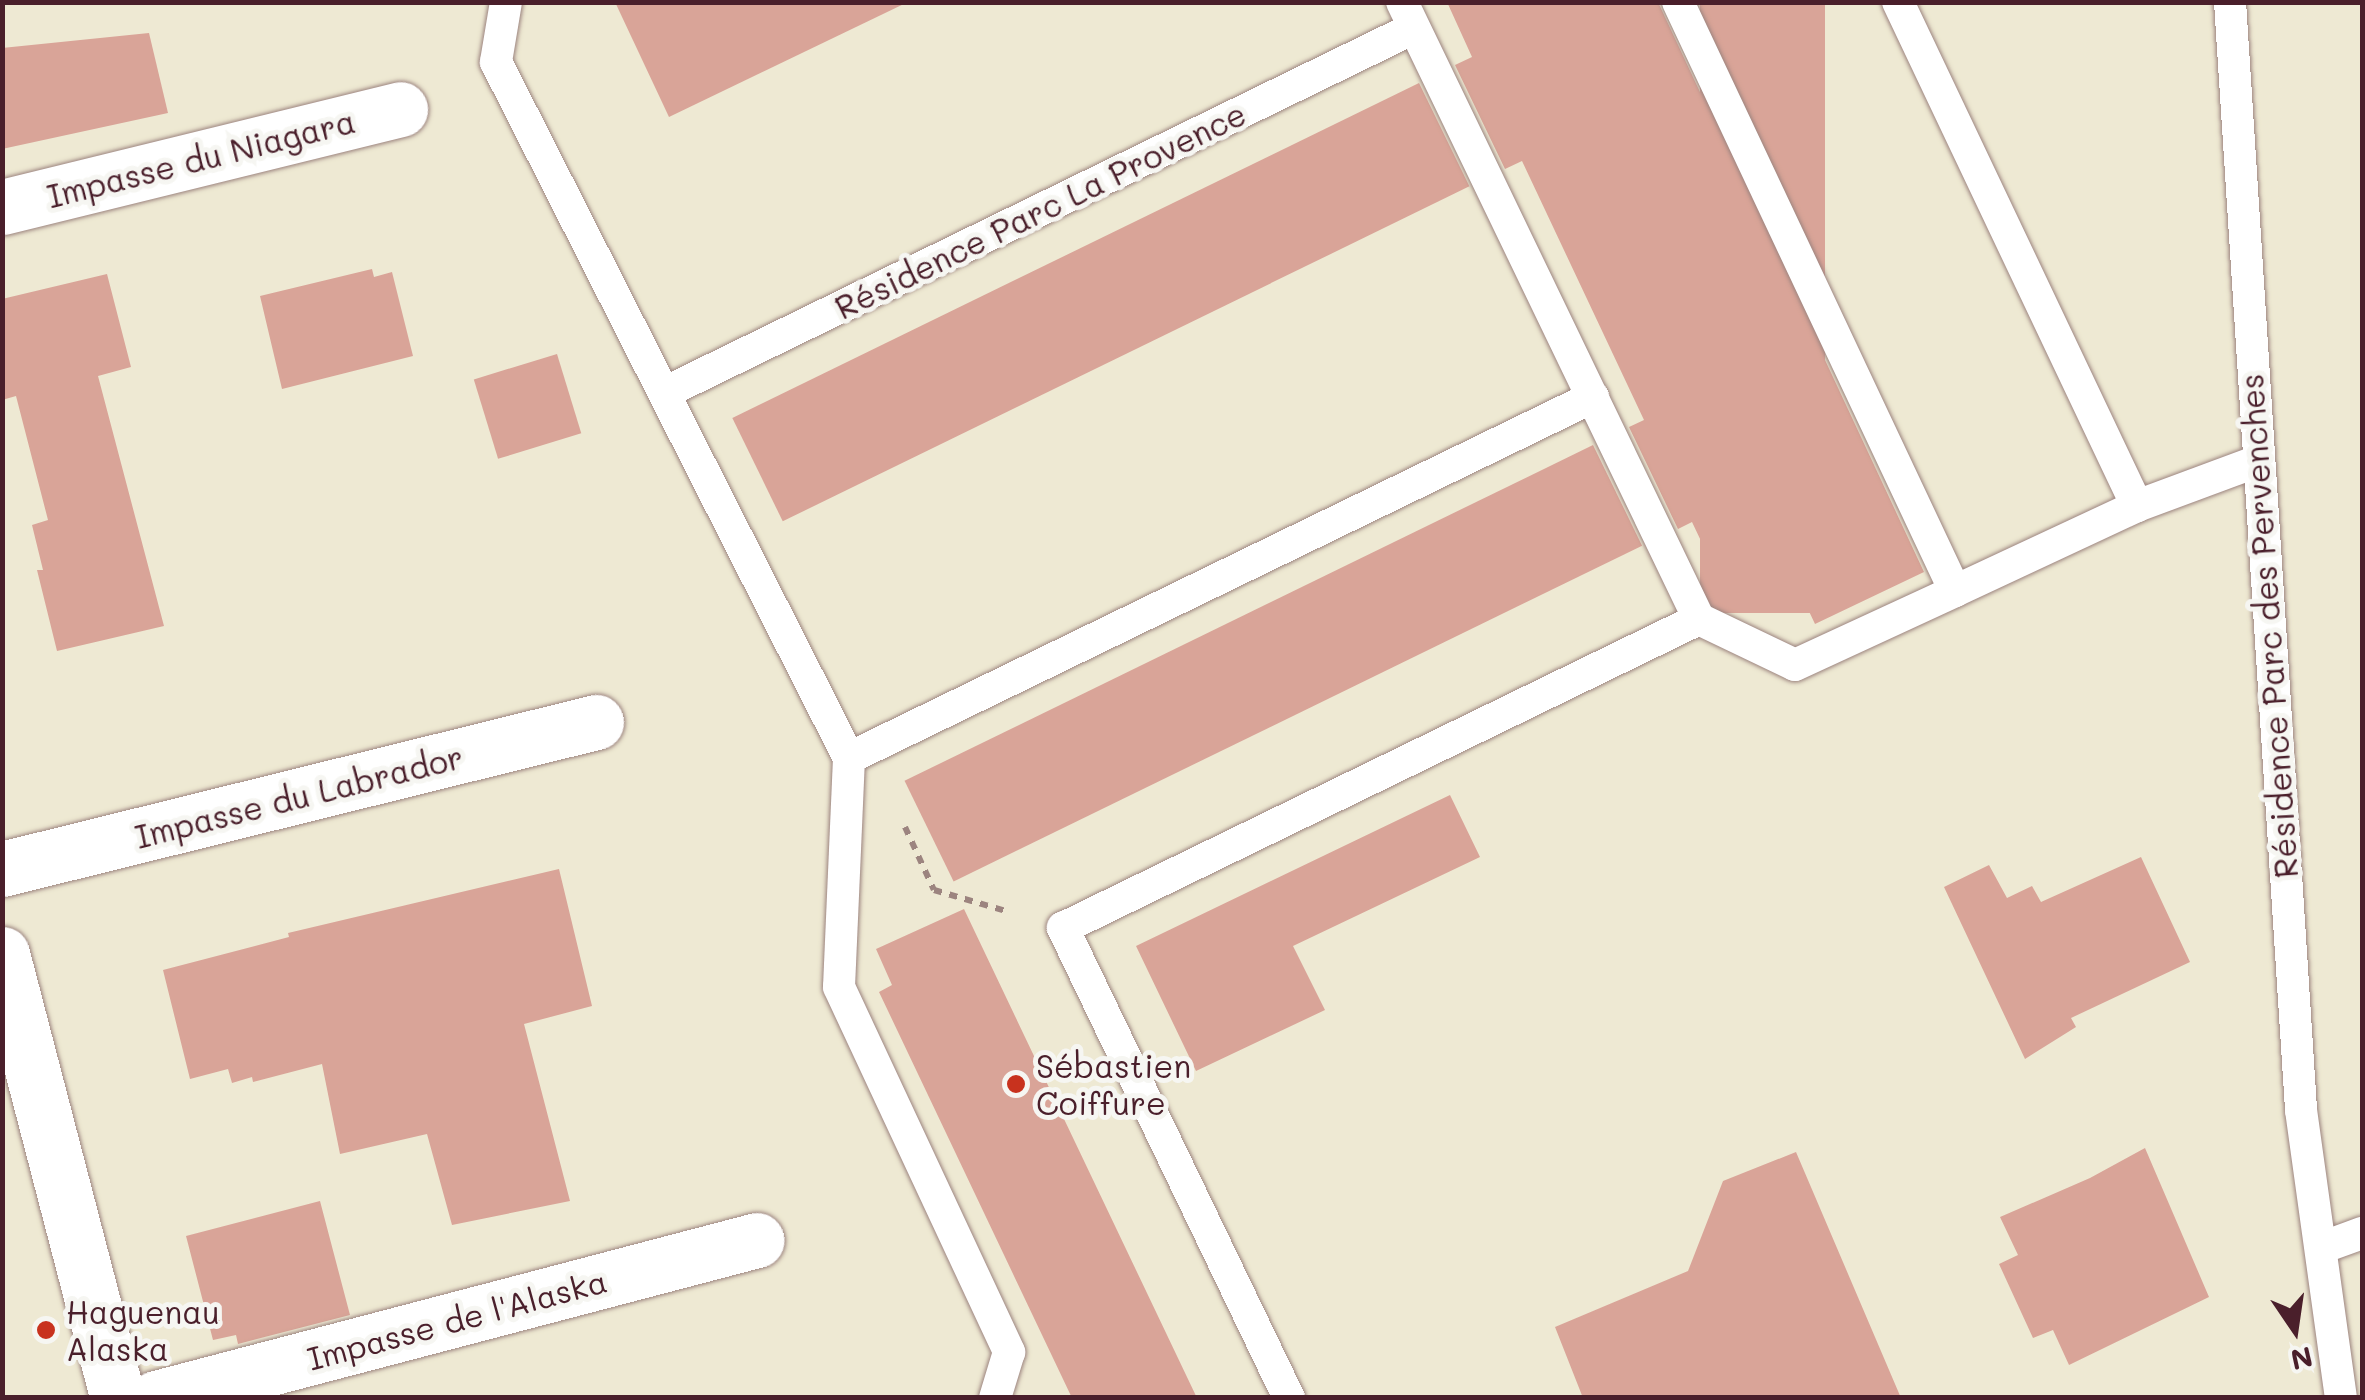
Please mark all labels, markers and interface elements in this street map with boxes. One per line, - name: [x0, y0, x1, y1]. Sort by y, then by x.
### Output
- street label: Résidence Parc La Provence: [828, 94, 1252, 326]
- street label: Impasse du Niagara: [43, 101, 359, 215]
- street label: Résidence Parc des Pervenches: [2231, 372, 2305, 880]
- street label: Impasse du Labrador: [131, 737, 467, 855]
- place label: Sébastien Coiffure: [1036, 1047, 1191, 1122]
- marker: Sébastien Coiffure: [1005, 1073, 1027, 1095]
- street label: Impasse de l'Alaska: [303, 1261, 611, 1377]
- north arrow: [2245, 1280, 2345, 1380]
- place label: Haguenau Alaska: [66, 1293, 220, 1368]
- marker: Haguenau Alaska: [35, 1319, 57, 1341]
- text: N: [2287, 1339, 2316, 1379]

